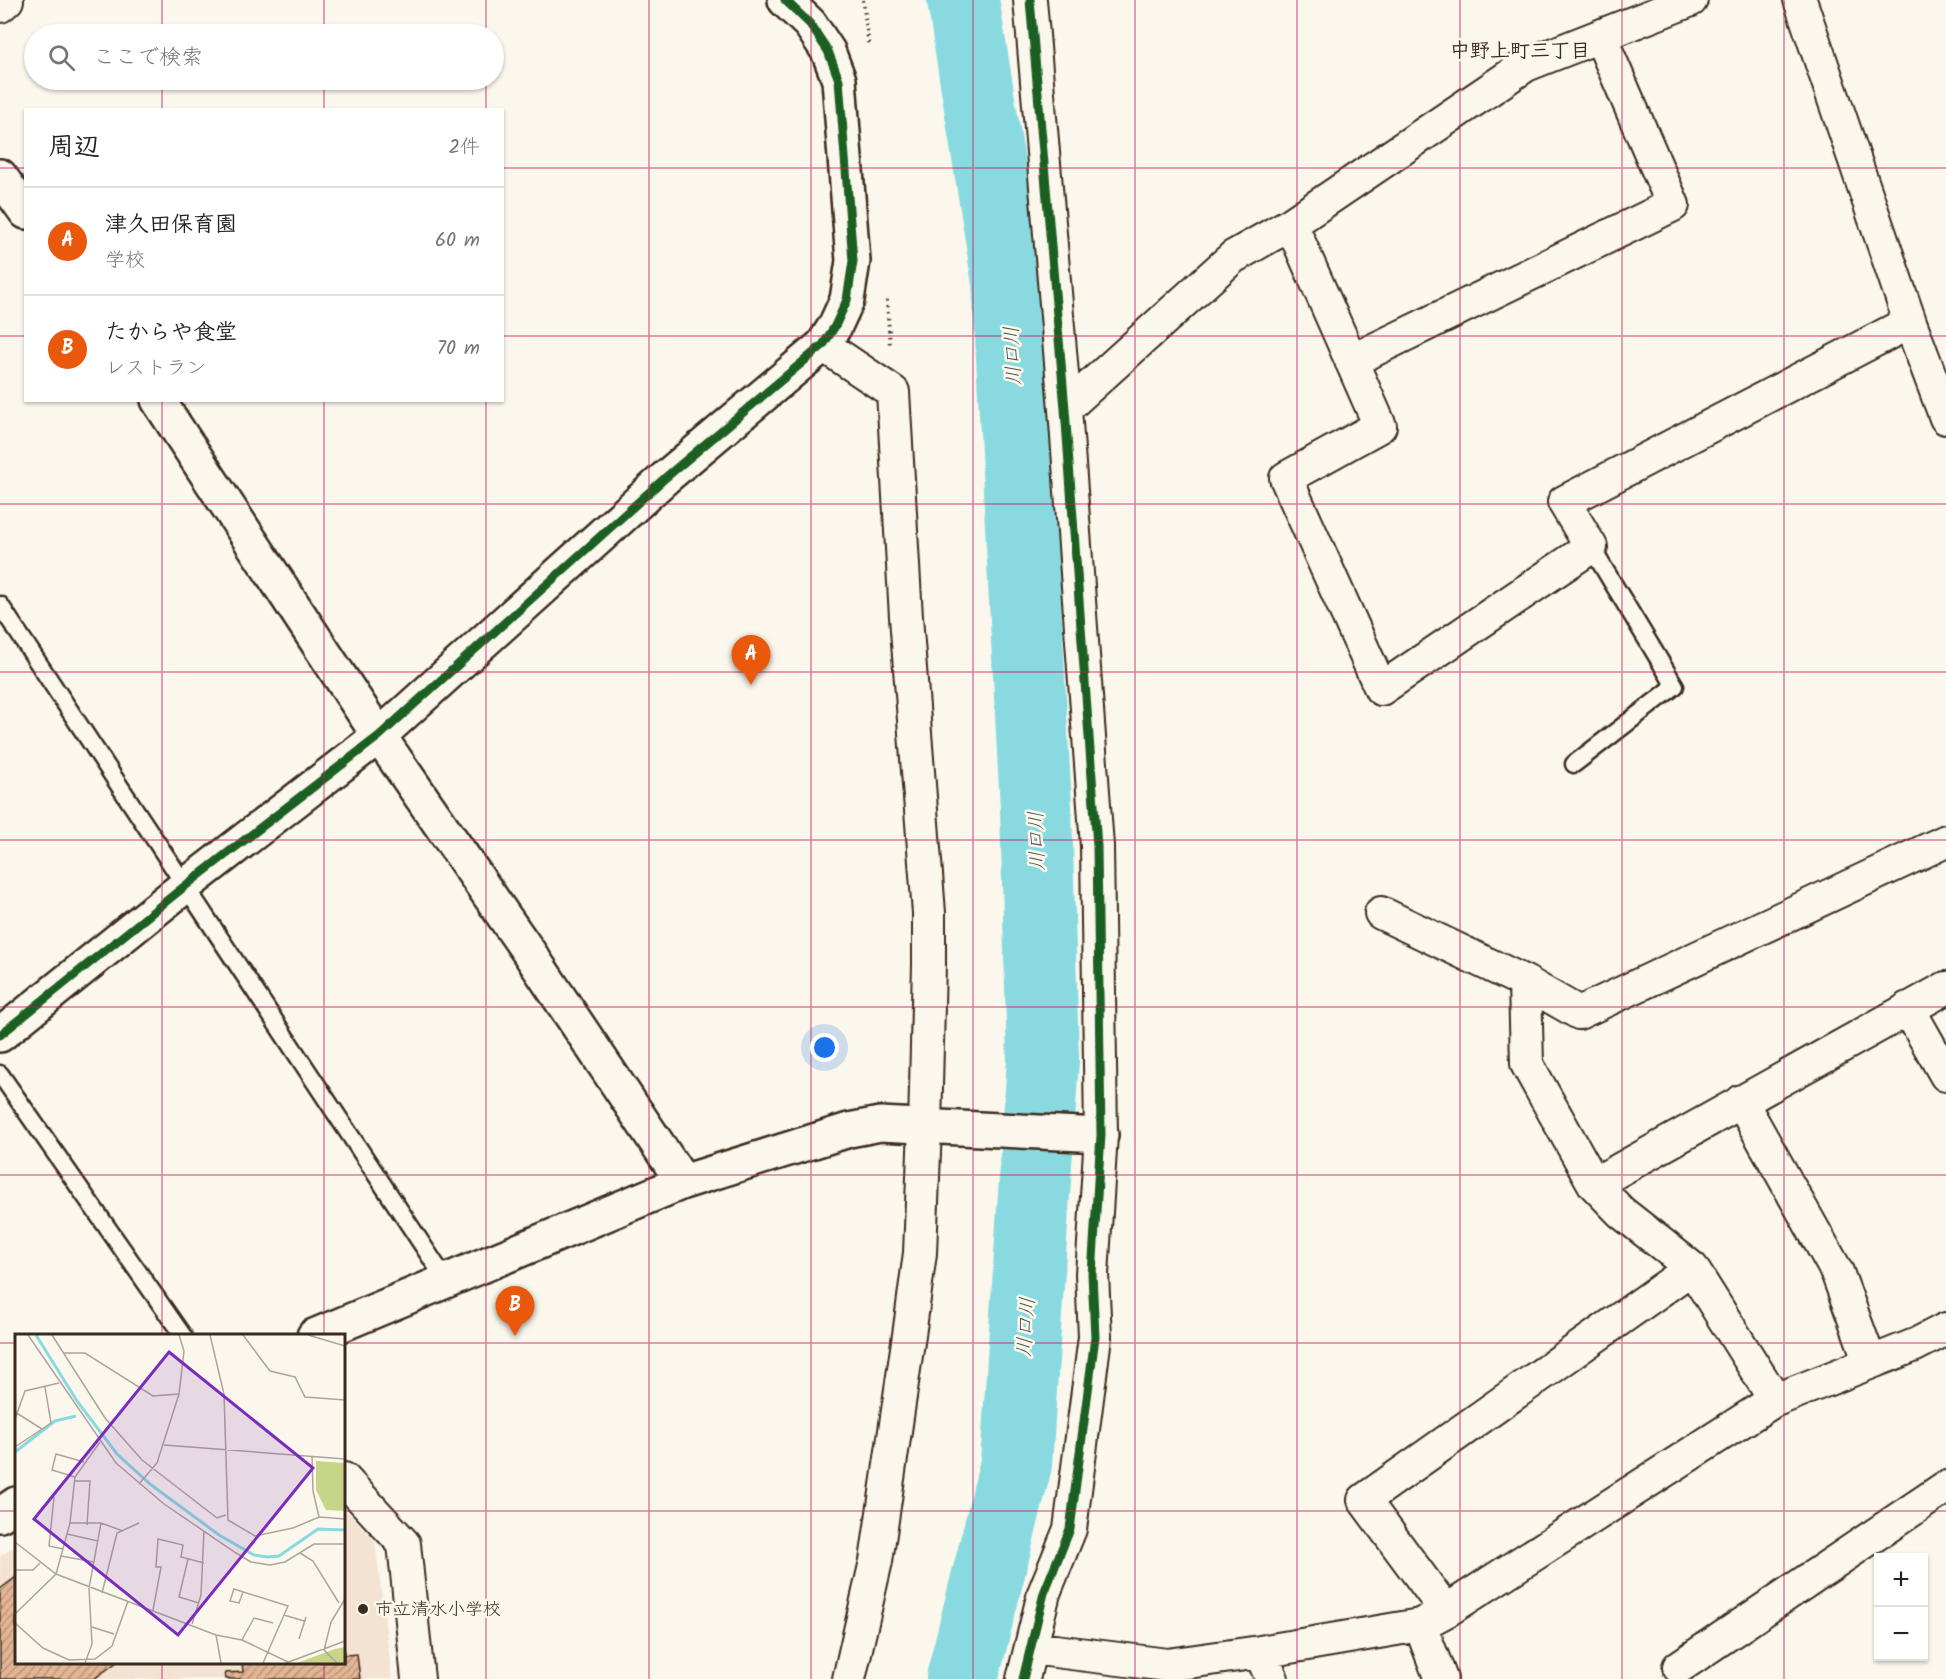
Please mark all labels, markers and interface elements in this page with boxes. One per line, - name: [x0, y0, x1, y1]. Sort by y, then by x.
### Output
- search box: [24, 24, 504, 90]
- district label: 中野上町三丁目: [1450, 36, 1590, 68]
- icon: search: [45, 41, 78, 74]
- text: ここで検索: [93, 41, 203, 76]
- text: 周辺: [48, 127, 100, 169]
- text: 2件: [448, 132, 480, 164]
- text: 津久田保育園: [105, 208, 237, 243]
- text: A: [61, 225, 74, 257]
- text: 60 m: [435, 225, 480, 257]
- text: 学校: [105, 245, 145, 277]
- text: たからや食堂: [105, 316, 237, 351]
- water label: 川口川: [996, 325, 1032, 387]
- text: B: [61, 333, 74, 365]
- text: 70 m: [437, 333, 480, 365]
- text: レストラン: [105, 353, 207, 385]
- pin: A: [732, 636, 771, 685]
- water label: 川口川: [1021, 810, 1055, 871]
- your location: [810, 1033, 839, 1062]
- pin: B: [496, 1286, 534, 1336]
- water label: 川口川: [1009, 1296, 1045, 1358]
- inset map: [15, 1334, 345, 1664]
- map controls: [1874, 1553, 1928, 1661]
- button: +: [1874, 1553, 1928, 1607]
- place label: 市立清水小学校: [375, 1596, 501, 1625]
- marker: 市立清水小学校: [356, 1602, 370, 1616]
- button: −: [1874, 1607, 1928, 1661]

